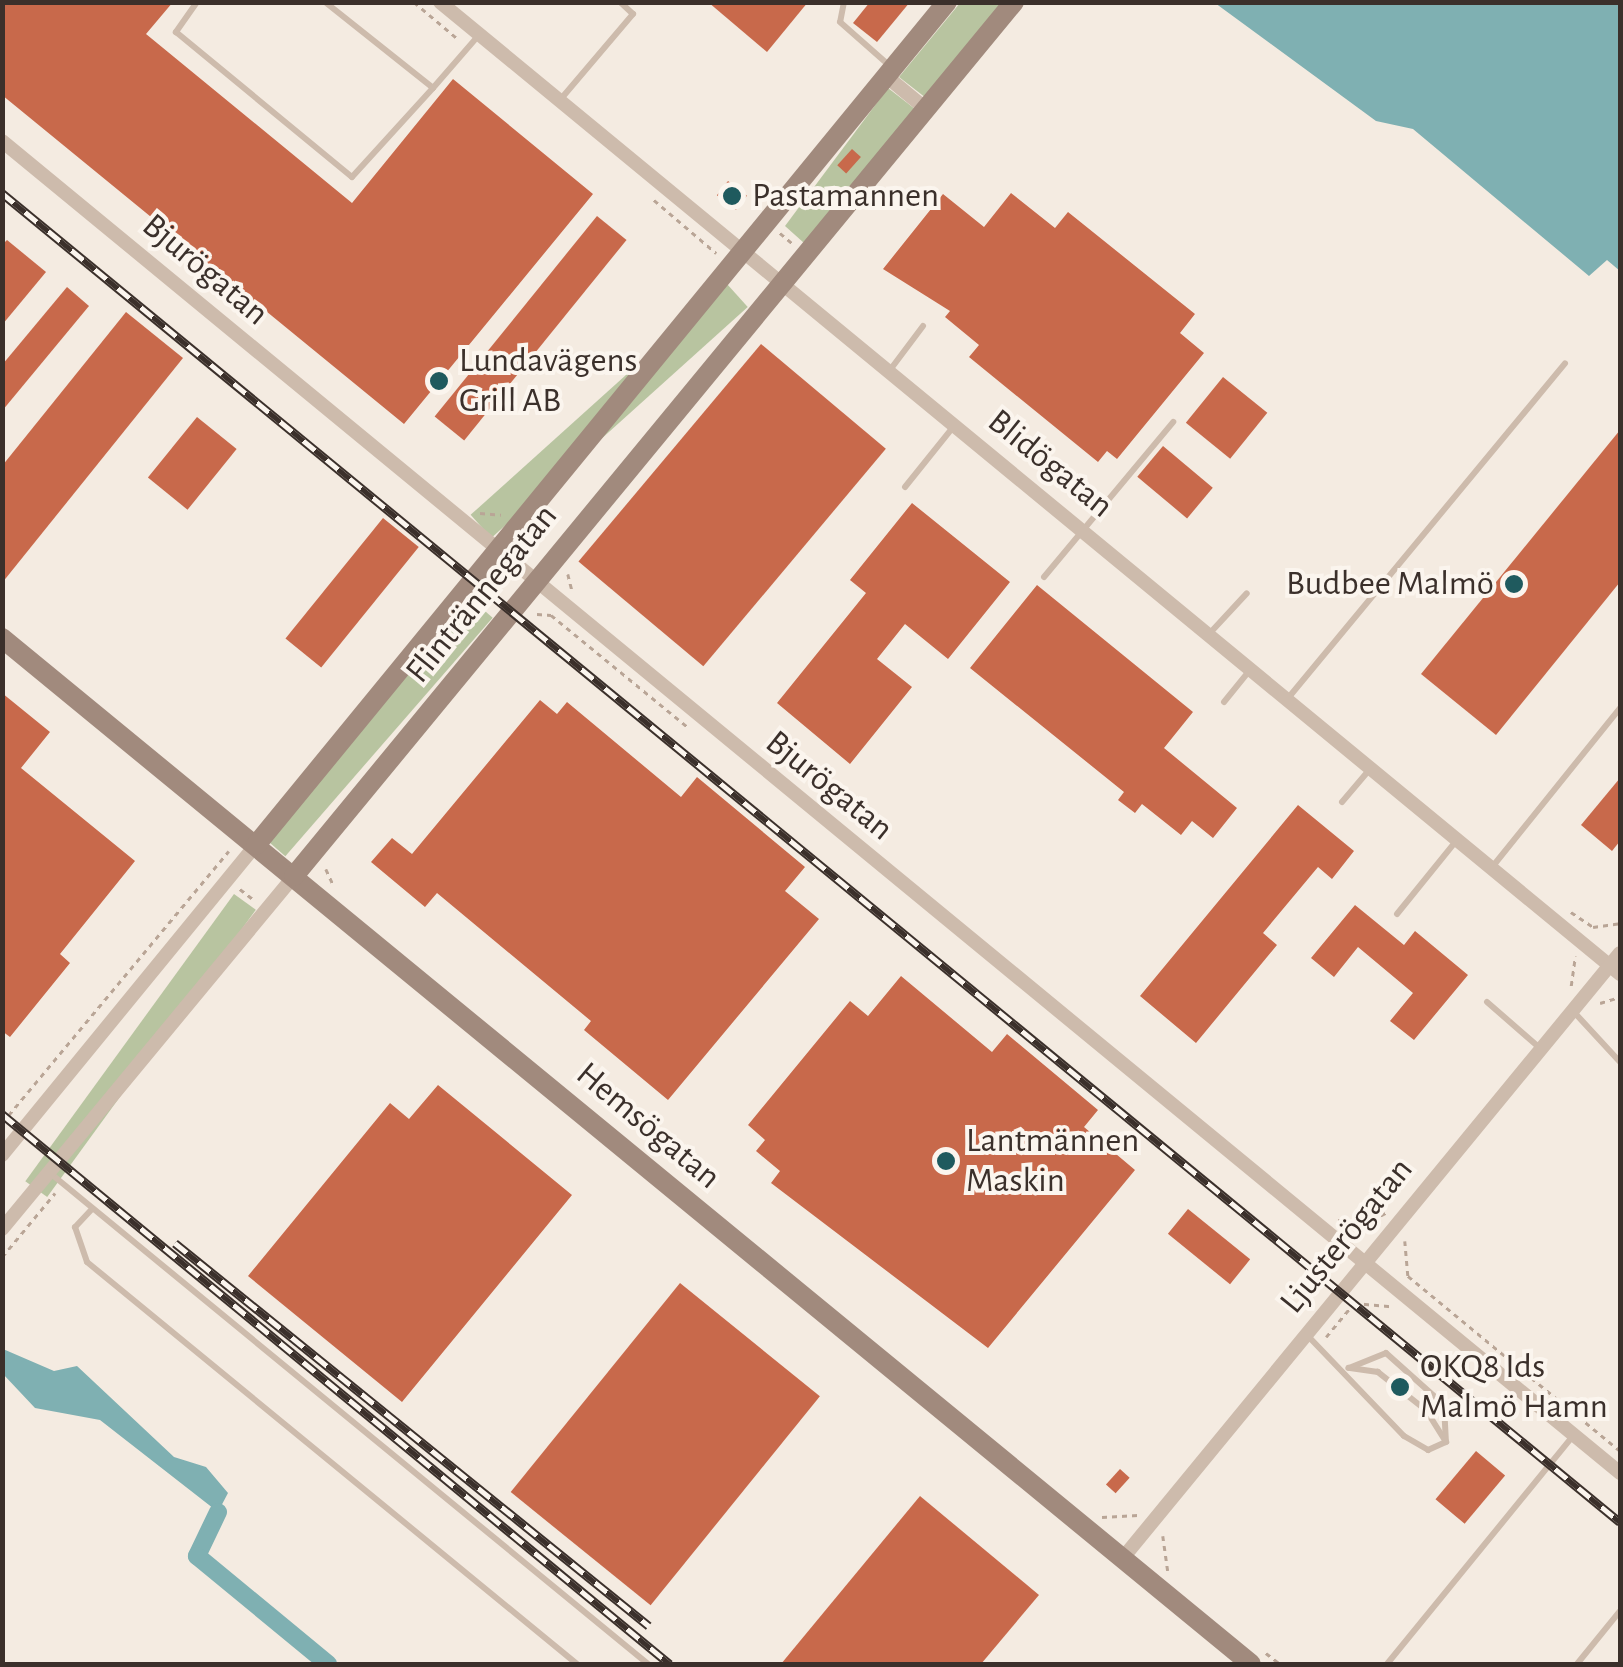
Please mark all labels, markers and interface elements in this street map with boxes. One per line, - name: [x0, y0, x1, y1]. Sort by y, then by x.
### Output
- place label: Pastamannen: [752, 175, 939, 217]
- marker: Pastamannen: [721, 185, 743, 207]
- street label: Bjurögatan: [133, 205, 277, 335]
- place label: Lundavägens Grill AB: [459, 340, 638, 422]
- marker: Lundavägens Grill AB: [428, 370, 450, 392]
- street label: Blidögatan: [979, 401, 1121, 527]
- street label: Flintrännegatan: [397, 496, 567, 692]
- place label: Budbee Malmö: [1286, 563, 1494, 605]
- marker: Budbee Malmö: [1503, 573, 1525, 595]
- street label: Bjurögatan: [757, 722, 901, 850]
- street label: Hemsögatan: [567, 1054, 729, 1198]
- place label: Lantmännen Maskin: [966, 1120, 1139, 1202]
- marker: Lantmännen Maskin: [935, 1150, 957, 1172]
- street label: Ljusterögatan: [1272, 1150, 1422, 1322]
- place label: OKQ8 Ids Malmö Hamn: [1420, 1346, 1608, 1428]
- marker: OKQ8 Ids Malmö Hamn: [1389, 1376, 1411, 1398]

